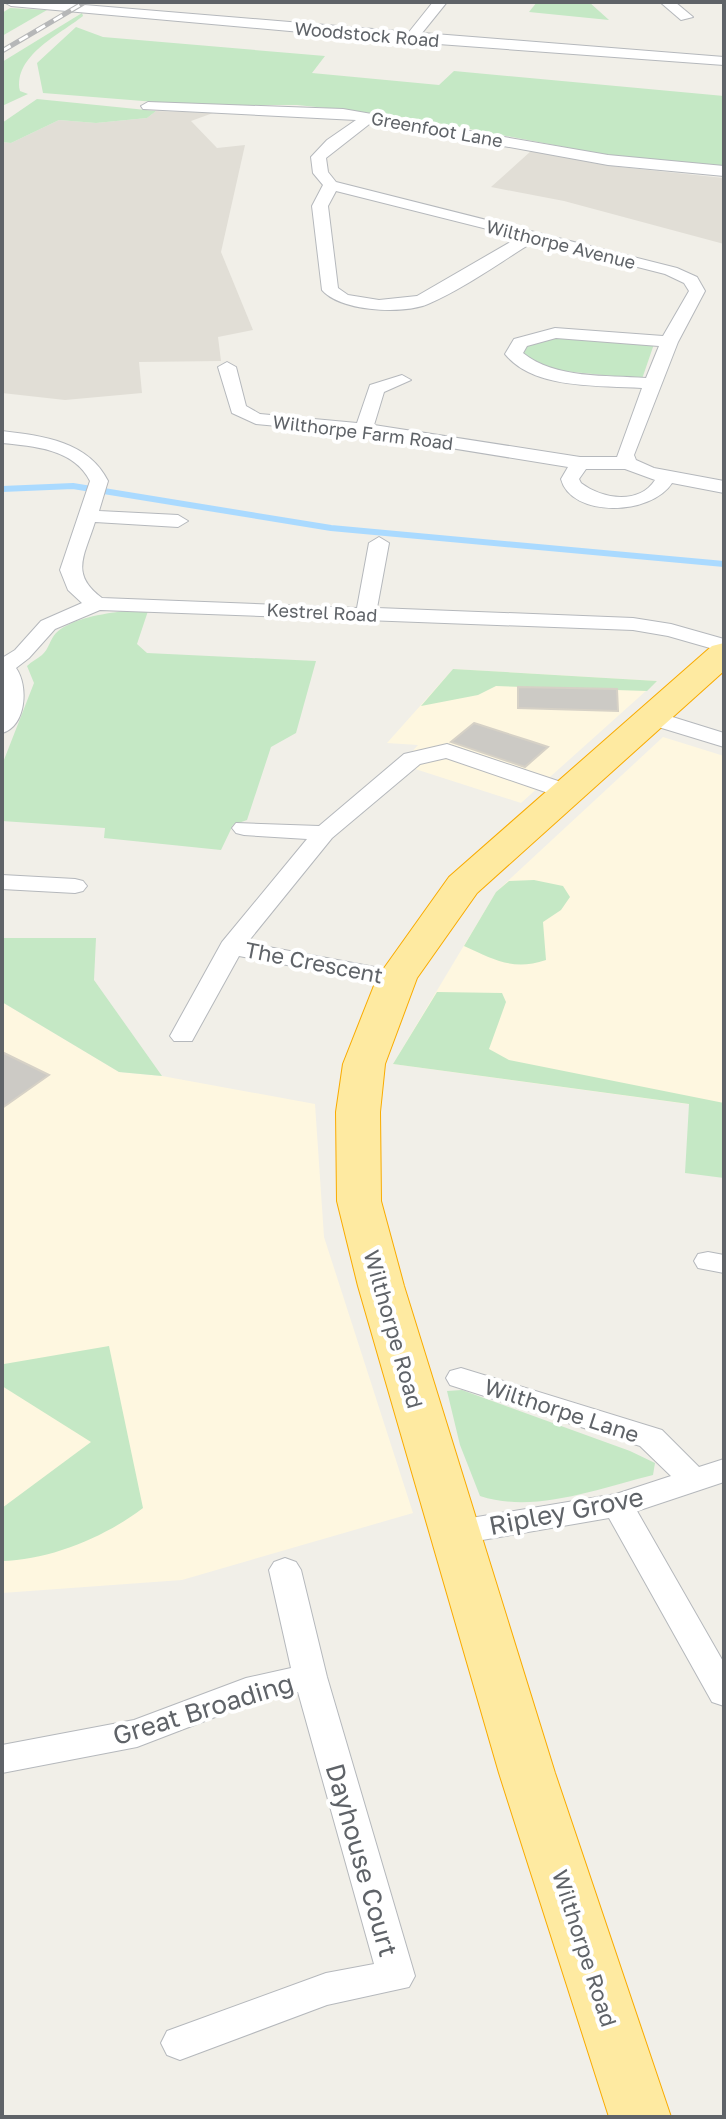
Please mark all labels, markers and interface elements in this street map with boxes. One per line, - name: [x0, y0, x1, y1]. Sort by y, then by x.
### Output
- street label: Woodstock Road: [294, 17, 440, 51]
- street label: Greenfoot Lane: [369, 107, 505, 151]
- street label: Wilthorpe Avenue: [484, 215, 638, 273]
- street label: Wilthorpe Farm Road: [271, 410, 455, 454]
- street label: Kestrel Road: [266, 598, 378, 626]
- street label: The Crescent: [243, 935, 385, 989]
- street label: Wilthorpe Road: [359, 1247, 429, 1411]
- street label: Wilthorpe Lane: [481, 1372, 643, 1448]
- street label: Ripley Grove: [486, 1481, 646, 1541]
- street label: Great Broading: [109, 1667, 297, 1751]
- street label: Dayhouse Court: [320, 1760, 404, 1960]
- street label: Wilthorpe Road: [547, 1866, 623, 2030]

